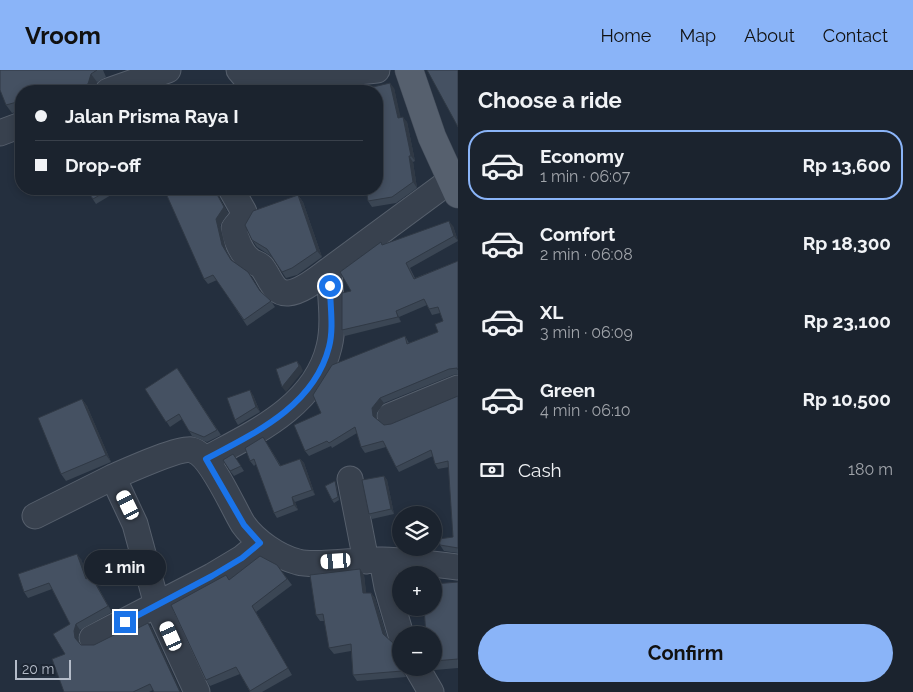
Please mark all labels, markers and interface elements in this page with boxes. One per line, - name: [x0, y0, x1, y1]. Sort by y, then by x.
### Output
- text: Vroom: [25, 21, 101, 50]
- text: Home: [600, 25, 651, 46]
- text: Map: [679, 25, 716, 46]
- text: About: [744, 25, 795, 46]
- text: Contact: [823, 25, 888, 46]
- text: Choose a ride: [478, 87, 622, 113]
- text: Jalan Prisma Raya I: [65, 105, 239, 127]
- icon: car: [480, 143, 525, 188]
- text: Economy: [540, 145, 624, 167]
- text: Drop-off: [65, 154, 141, 176]
- text: Rp 13,600: [803, 154, 891, 176]
- text: 1 min · 06:07: [540, 167, 630, 186]
- icon: car: [480, 221, 525, 266]
- text: Comfort: [540, 223, 615, 245]
- text: Rp 18,300: [803, 232, 891, 254]
- text: 2 min · 06:08: [540, 245, 633, 264]
- route start: [319, 275, 341, 297]
- icon: car: [480, 299, 525, 344]
- text: XL: [540, 301, 563, 323]
- text: Rp 23,100: [803, 310, 891, 332]
- text: 3 min · 06:09: [540, 323, 633, 342]
- icon: car: [480, 377, 525, 422]
- text: Green: [540, 379, 595, 401]
- text: Rp 10,500: [803, 388, 891, 410]
- text: 4 min · 06:10: [540, 401, 631, 420]
- icon: cash: [478, 456, 506, 484]
- text: Cash: [518, 459, 562, 481]
- text: 180 m: [848, 460, 893, 479]
- car: [114, 488, 141, 522]
- map controls: [392, 506, 442, 676]
- button: layers: [392, 506, 442, 556]
- callout: 1 min: [84, 550, 166, 584]
- car: [320, 552, 351, 570]
- text: 1 min: [105, 558, 145, 577]
- button: +: [392, 566, 442, 616]
- route end: [114, 611, 136, 633]
- car: [158, 619, 183, 653]
- button: Confirm: [478, 624, 893, 682]
- button: −: [392, 626, 442, 676]
- scale bar: [15, 657, 71, 680]
- text: 20 m: [22, 661, 54, 677]

